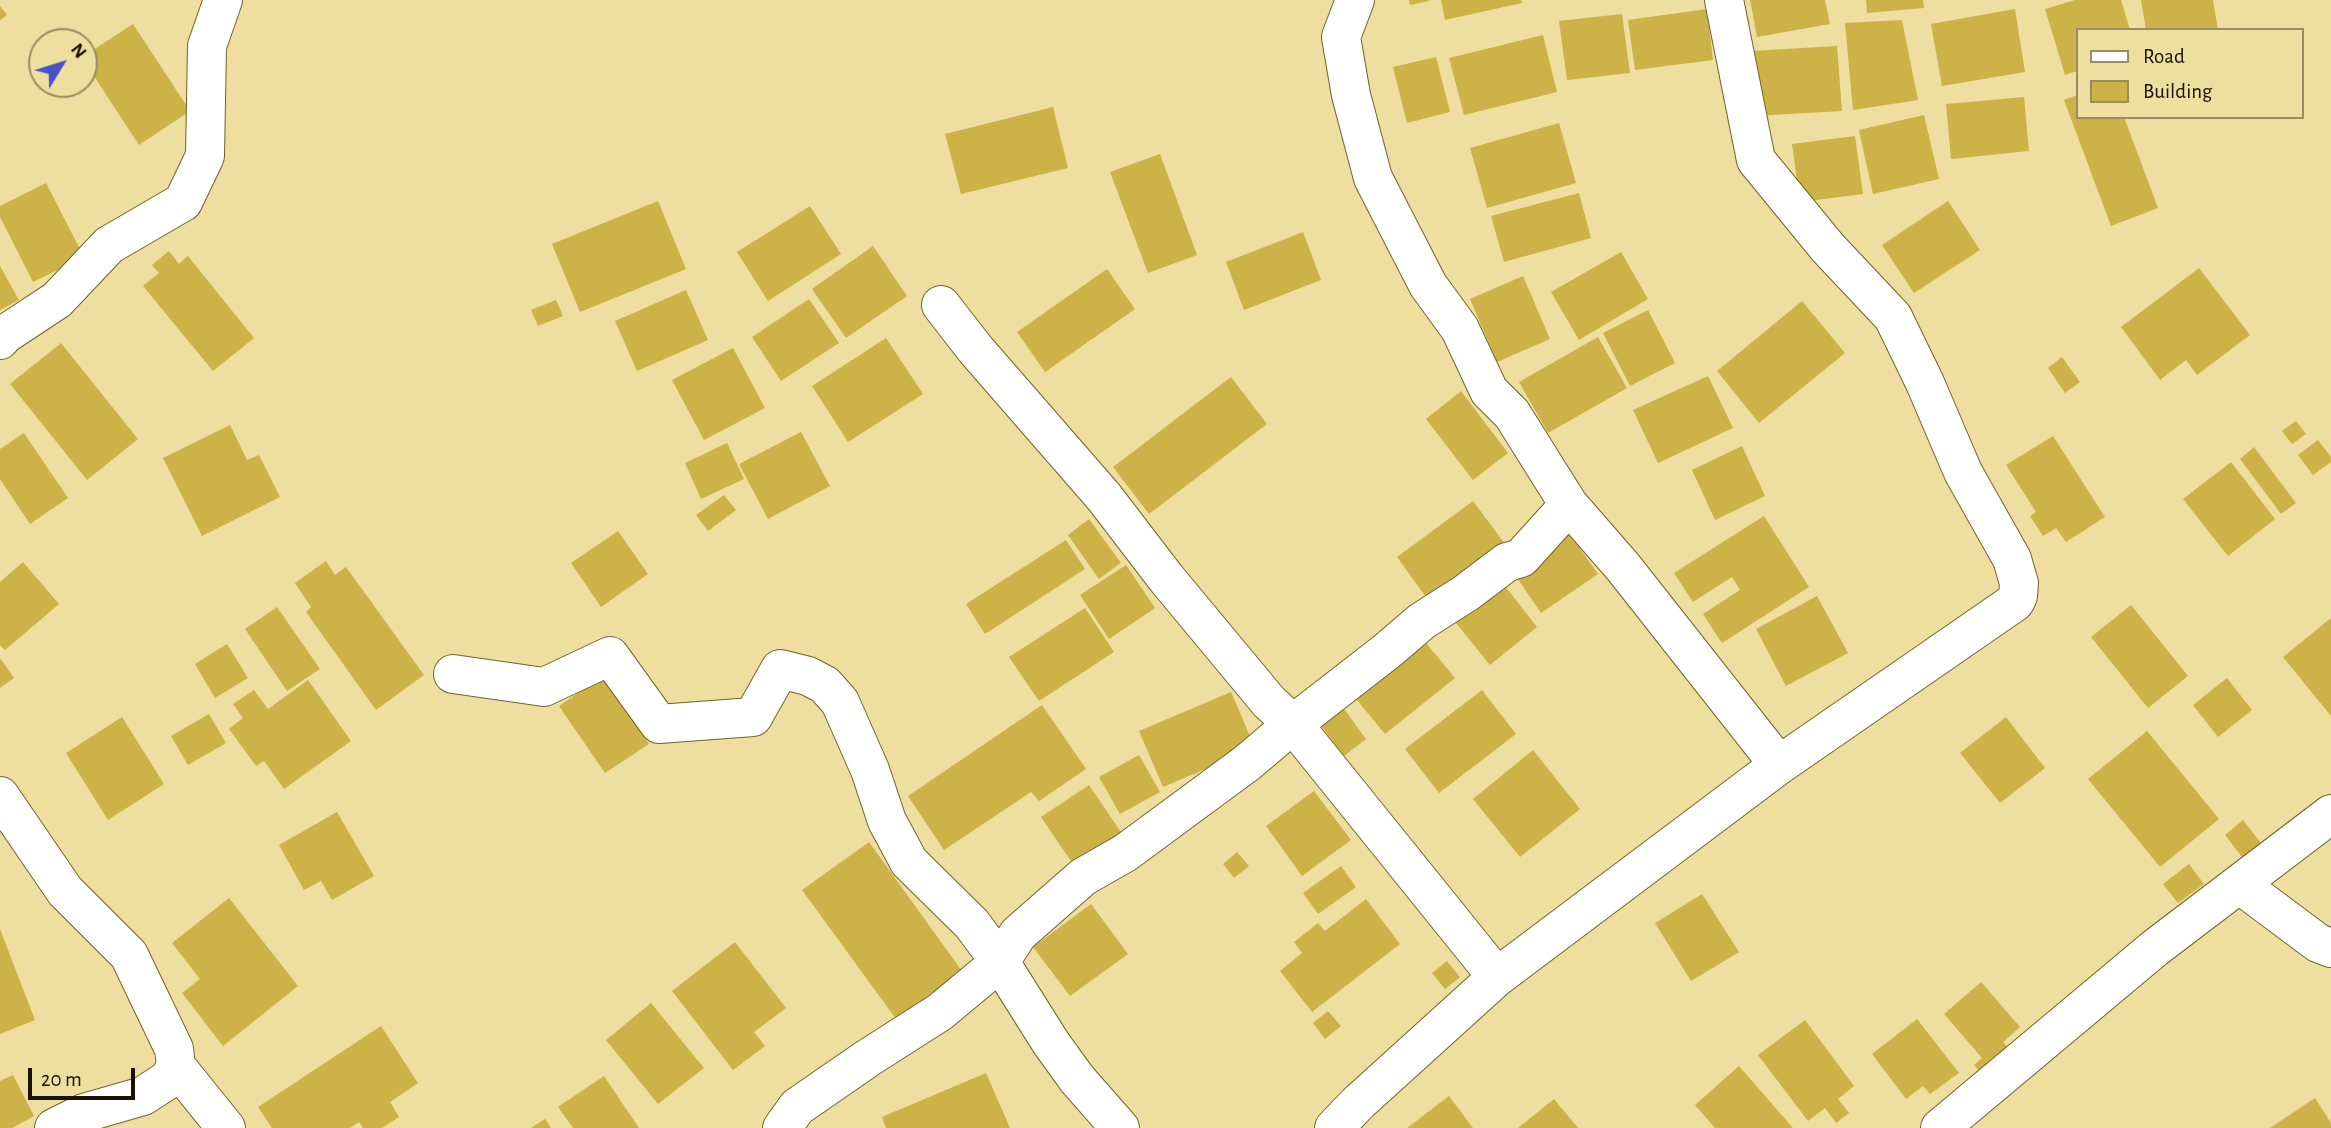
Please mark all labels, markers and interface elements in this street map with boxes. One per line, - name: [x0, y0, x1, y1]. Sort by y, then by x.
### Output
- north arrow: [28, 28, 98, 98]
- legend: [2076, 28, 2303, 119]
- text: N: [67, 40, 90, 62]
- text: Road: [2143, 46, 2185, 67]
- text: Building: [2143, 81, 2212, 102]
- scale bar: [32, 1054, 138, 1098]
- text: 20 m: [41, 1069, 82, 1090]

